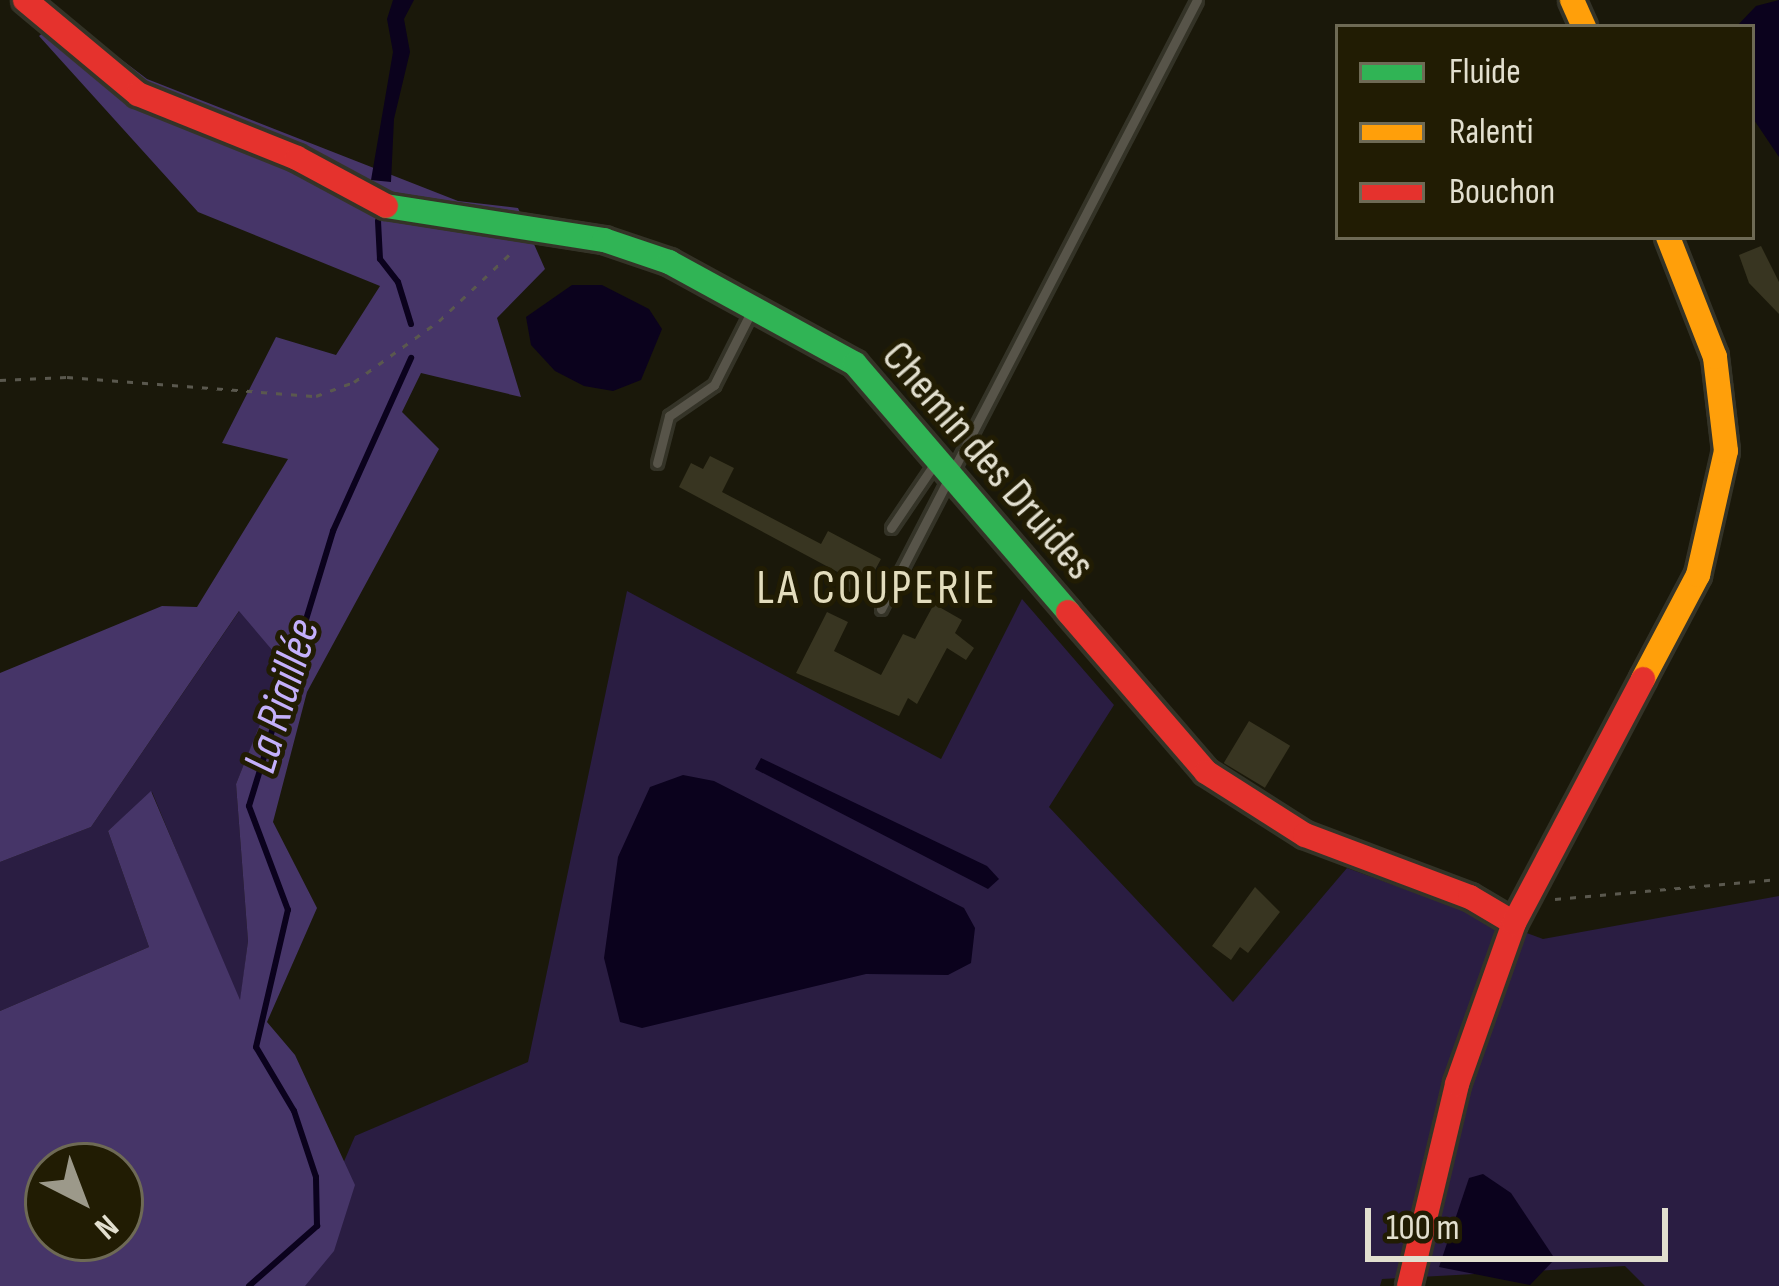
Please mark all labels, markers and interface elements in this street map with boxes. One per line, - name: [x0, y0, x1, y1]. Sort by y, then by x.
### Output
- legend: [1335, 24, 1755, 240]
- text: Fluide: [1449, 51, 1521, 94]
- text: Ralenti: [1449, 111, 1534, 154]
- text: Bouchon: [1449, 171, 1555, 214]
- street label: Chemin des Druides: [870, 331, 1106, 591]
- district label: LA COUPERIE: [756, 560, 998, 618]
- water label: La Riaillée: [231, 612, 333, 780]
- north arrow: [24, 1142, 144, 1262]
- scale bar: [1371, 1184, 1674, 1258]
- text: N: [86, 1206, 126, 1247]
- text: 100 m: [1386, 1207, 1460, 1250]

